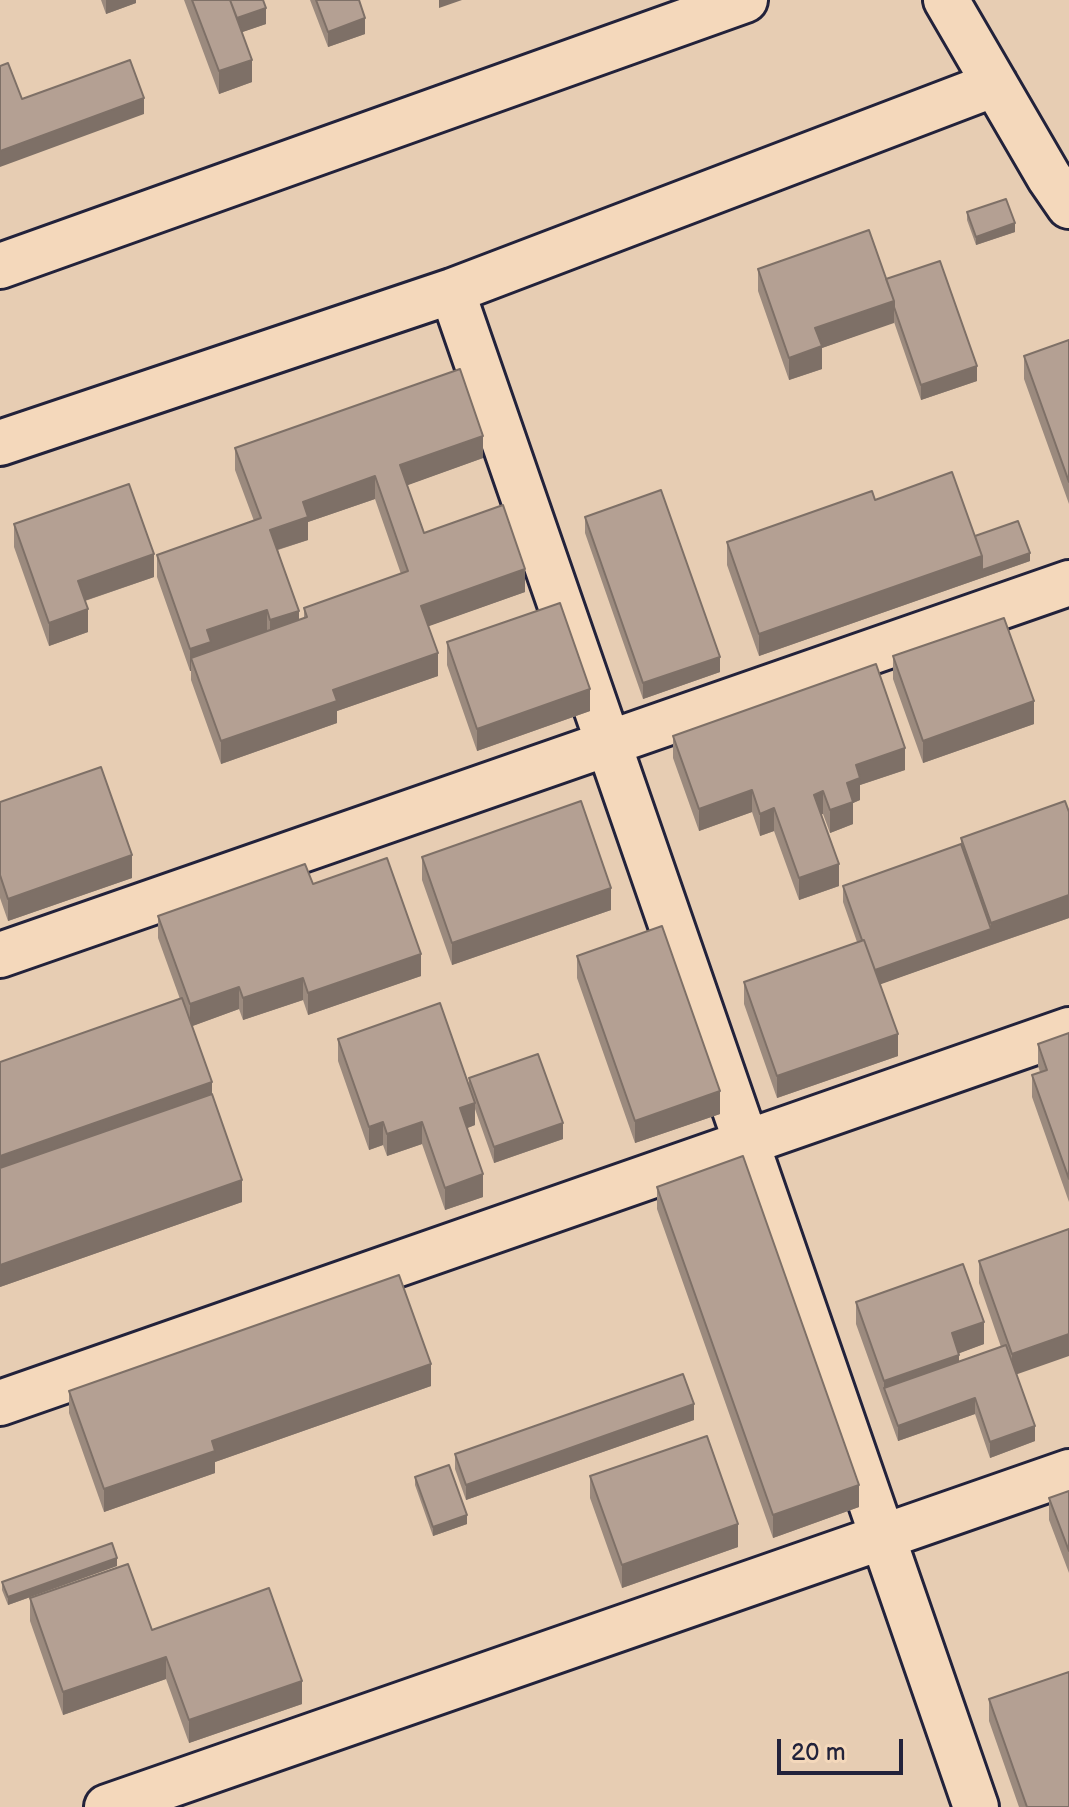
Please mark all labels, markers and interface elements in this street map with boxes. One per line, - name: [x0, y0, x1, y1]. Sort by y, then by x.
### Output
- scale bar: [781, 1723, 907, 1773]
- text: 20 m: [791, 1738, 846, 1767]

